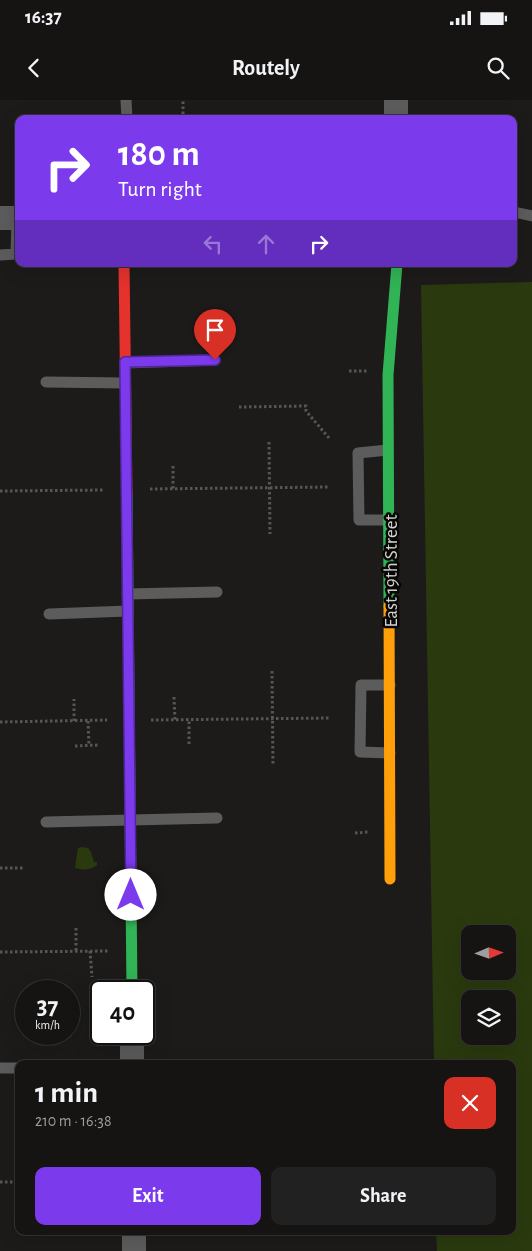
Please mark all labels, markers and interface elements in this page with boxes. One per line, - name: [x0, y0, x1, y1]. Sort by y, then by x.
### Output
- text: 16:37: [25, 8, 62, 27]
- icon: back: [20, 54, 48, 82]
- icon: search: [484, 54, 512, 82]
- text: Routely: [232, 57, 300, 79]
- icon: right: [35, 135, 100, 200]
- text: 180 m: [118, 137, 200, 172]
- text: Turn right: [118, 178, 202, 200]
- icon: left: [199, 230, 227, 258]
- icon: ahead: [252, 230, 280, 258]
- icon: right: [305, 230, 333, 258]
- pin: [194, 309, 236, 360]
- icon: arrive: [201, 316, 229, 344]
- street label: East 19th Street: [382, 514, 401, 628]
- position arrow: [104, 868, 156, 920]
- north arrow: [461, 925, 516, 980]
- map controls: [461, 925, 516, 1045]
- speed limit sign: 40: [90, 980, 155, 1045]
- button: layers: [461, 990, 516, 1045]
- text: 37: [37, 994, 58, 1019]
- text: km/h: [35, 1019, 60, 1031]
- button: close: [444, 1077, 496, 1129]
- text: 1 min: [35, 1078, 98, 1108]
- text: 210 m · 16:38: [35, 1113, 111, 1129]
- button: Exit: [35, 1167, 261, 1225]
- button: Share: [271, 1167, 496, 1225]

